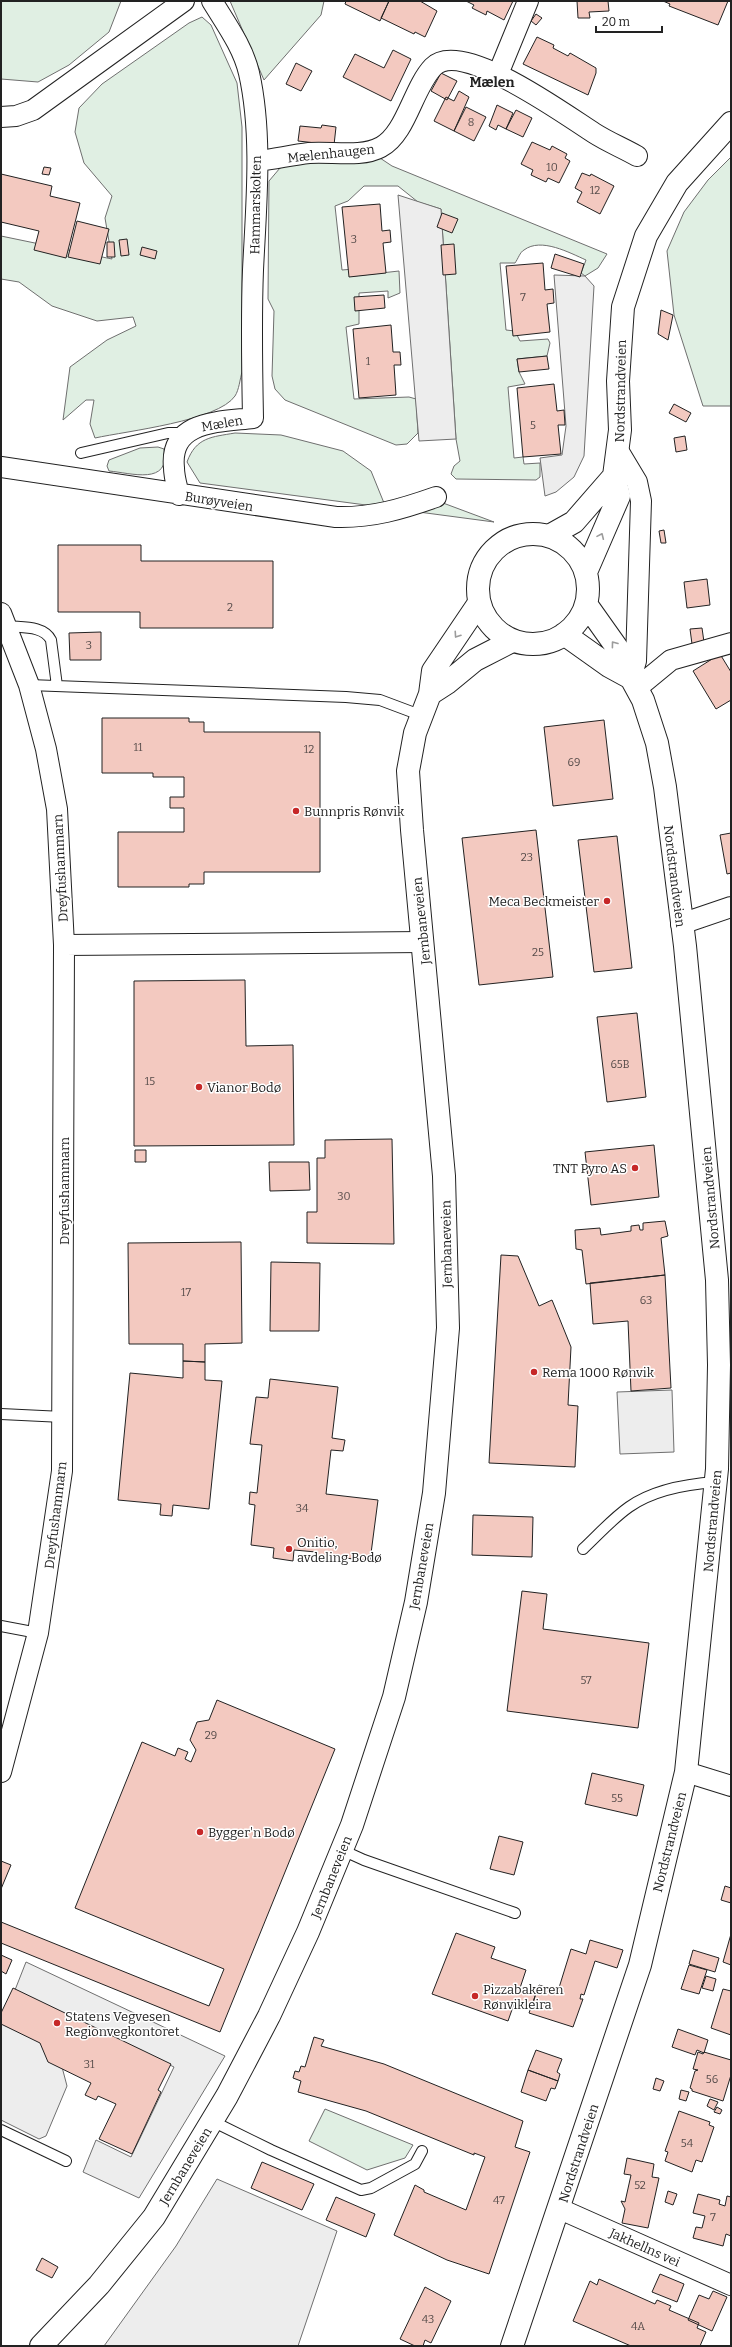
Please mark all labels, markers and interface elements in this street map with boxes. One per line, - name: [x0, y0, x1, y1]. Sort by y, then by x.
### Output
- scale bar: [596, 8, 662, 34]
- text: 20 m: [602, 15, 631, 29]
- district label: Mælen: [469, 74, 515, 91]
- house number: 8: [468, 116, 474, 129]
- street label: Mælenhaugen: [287, 141, 376, 166]
- street label: Hammarskolten: [247, 155, 264, 255]
- house number: 10: [546, 161, 558, 174]
- house number: 12: [590, 184, 600, 197]
- house number: 3: [351, 233, 357, 246]
- house number: 7: [520, 291, 526, 304]
- street label: Nordstrandveien: [612, 339, 629, 442]
- house number: 1: [366, 355, 371, 368]
- street label: Mælen: [200, 412, 245, 435]
- house number: 5: [530, 419, 536, 432]
- street label: Burøyveien: [184, 489, 255, 514]
- one-way arrow: [597, 533, 605, 540]
- house number: 2: [227, 601, 233, 614]
- one-way arrow: [455, 631, 462, 638]
- house number: 3: [86, 639, 92, 652]
- one-way arrow: [611, 641, 618, 648]
- house number: 11: [134, 741, 143, 754]
- house number: 12: [304, 743, 314, 756]
- house number: 69: [568, 756, 580, 769]
- place label: Bunnpris Rønvik: [304, 804, 405, 819]
- marker: Bunnpris Rønvik: [291, 806, 301, 816]
- street label: Dreyfushammarn: [50, 813, 71, 922]
- street label: Nordstrandveien: [661, 824, 688, 929]
- house number: 23: [521, 851, 533, 864]
- street label: Jernbaneveien: [409, 876, 434, 966]
- place label: Meca Beckmeister: [488, 894, 599, 909]
- marker: Meca Beckmeister: [602, 896, 612, 906]
- house number: 25: [532, 946, 544, 959]
- house number: 65B: [610, 1058, 630, 1071]
- house number: 15: [145, 1075, 155, 1088]
- place label: Vianor Bodø: [207, 1080, 281, 1095]
- marker: Vianor Bodø: [194, 1082, 204, 1092]
- street label: Dreyfushammarn: [57, 1136, 72, 1245]
- street label: Nordstrandveien: [698, 1145, 722, 1250]
- place label: TNT Pyro AS: [553, 1161, 627, 1176]
- marker: TNT Pyro AS: [630, 1163, 640, 1173]
- house number: 30: [337, 1190, 351, 1203]
- street label: Jernbaneveien: [438, 1199, 455, 1289]
- house number: 17: [181, 1286, 191, 1299]
- house number: 63: [640, 1294, 652, 1307]
- place label: Rema 1000 Rønvik: [542, 1365, 655, 1380]
- marker: Rema 1000 Rønvik: [529, 1367, 539, 1377]
- street label: Dreyfushammarn: [41, 1460, 70, 1570]
- street label: Nordstrandveien: [701, 1468, 725, 1573]
- house number: 34: [296, 1502, 309, 1515]
- street label: Jernbaneveien: [406, 1521, 437, 1612]
- place label: Onitio, avdeling Bodø: [297, 1535, 382, 1565]
- marker: Onitio, avdeling Bodø: [284, 1544, 294, 1554]
- house number: 57: [580, 1674, 592, 1687]
- house number: 29: [205, 1729, 217, 1742]
- street label: Nordstrandveien: [650, 1790, 689, 1894]
- house number: 55: [611, 1792, 623, 1805]
- place label: Bygger'n Bodø: [208, 1825, 295, 1840]
- marker: Bygger'n Bodø: [195, 1827, 205, 1837]
- street label: Jernbaneveien: [308, 1833, 355, 1922]
- place label: Pizzabakeren Rønvikleira: [483, 1982, 564, 2012]
- marker: Pizzabakeren Rønvikleira: [470, 1991, 480, 2001]
- place label: Statens Vegvesen Regionvegkontoret: [65, 2009, 180, 2039]
- marker: Statens Vegvesen Regionvegkontoret: [52, 2018, 62, 2028]
- house number: 31: [84, 2058, 95, 2071]
- house number: 56: [706, 2073, 718, 2086]
- street label: Nordstrandveien: [555, 2101, 602, 2204]
- street label: Jernbaneveien: [156, 2124, 215, 2209]
- house number: 54: [681, 2137, 694, 2150]
- house number: 52: [634, 2179, 646, 2192]
- house number: 47: [493, 2194, 505, 2207]
- house number: 7: [710, 2211, 716, 2224]
- street label: Jakhellns vei: [606, 2225, 682, 2270]
- house number: 43: [422, 2313, 434, 2326]
- house number: 4A: [631, 2320, 645, 2333]

